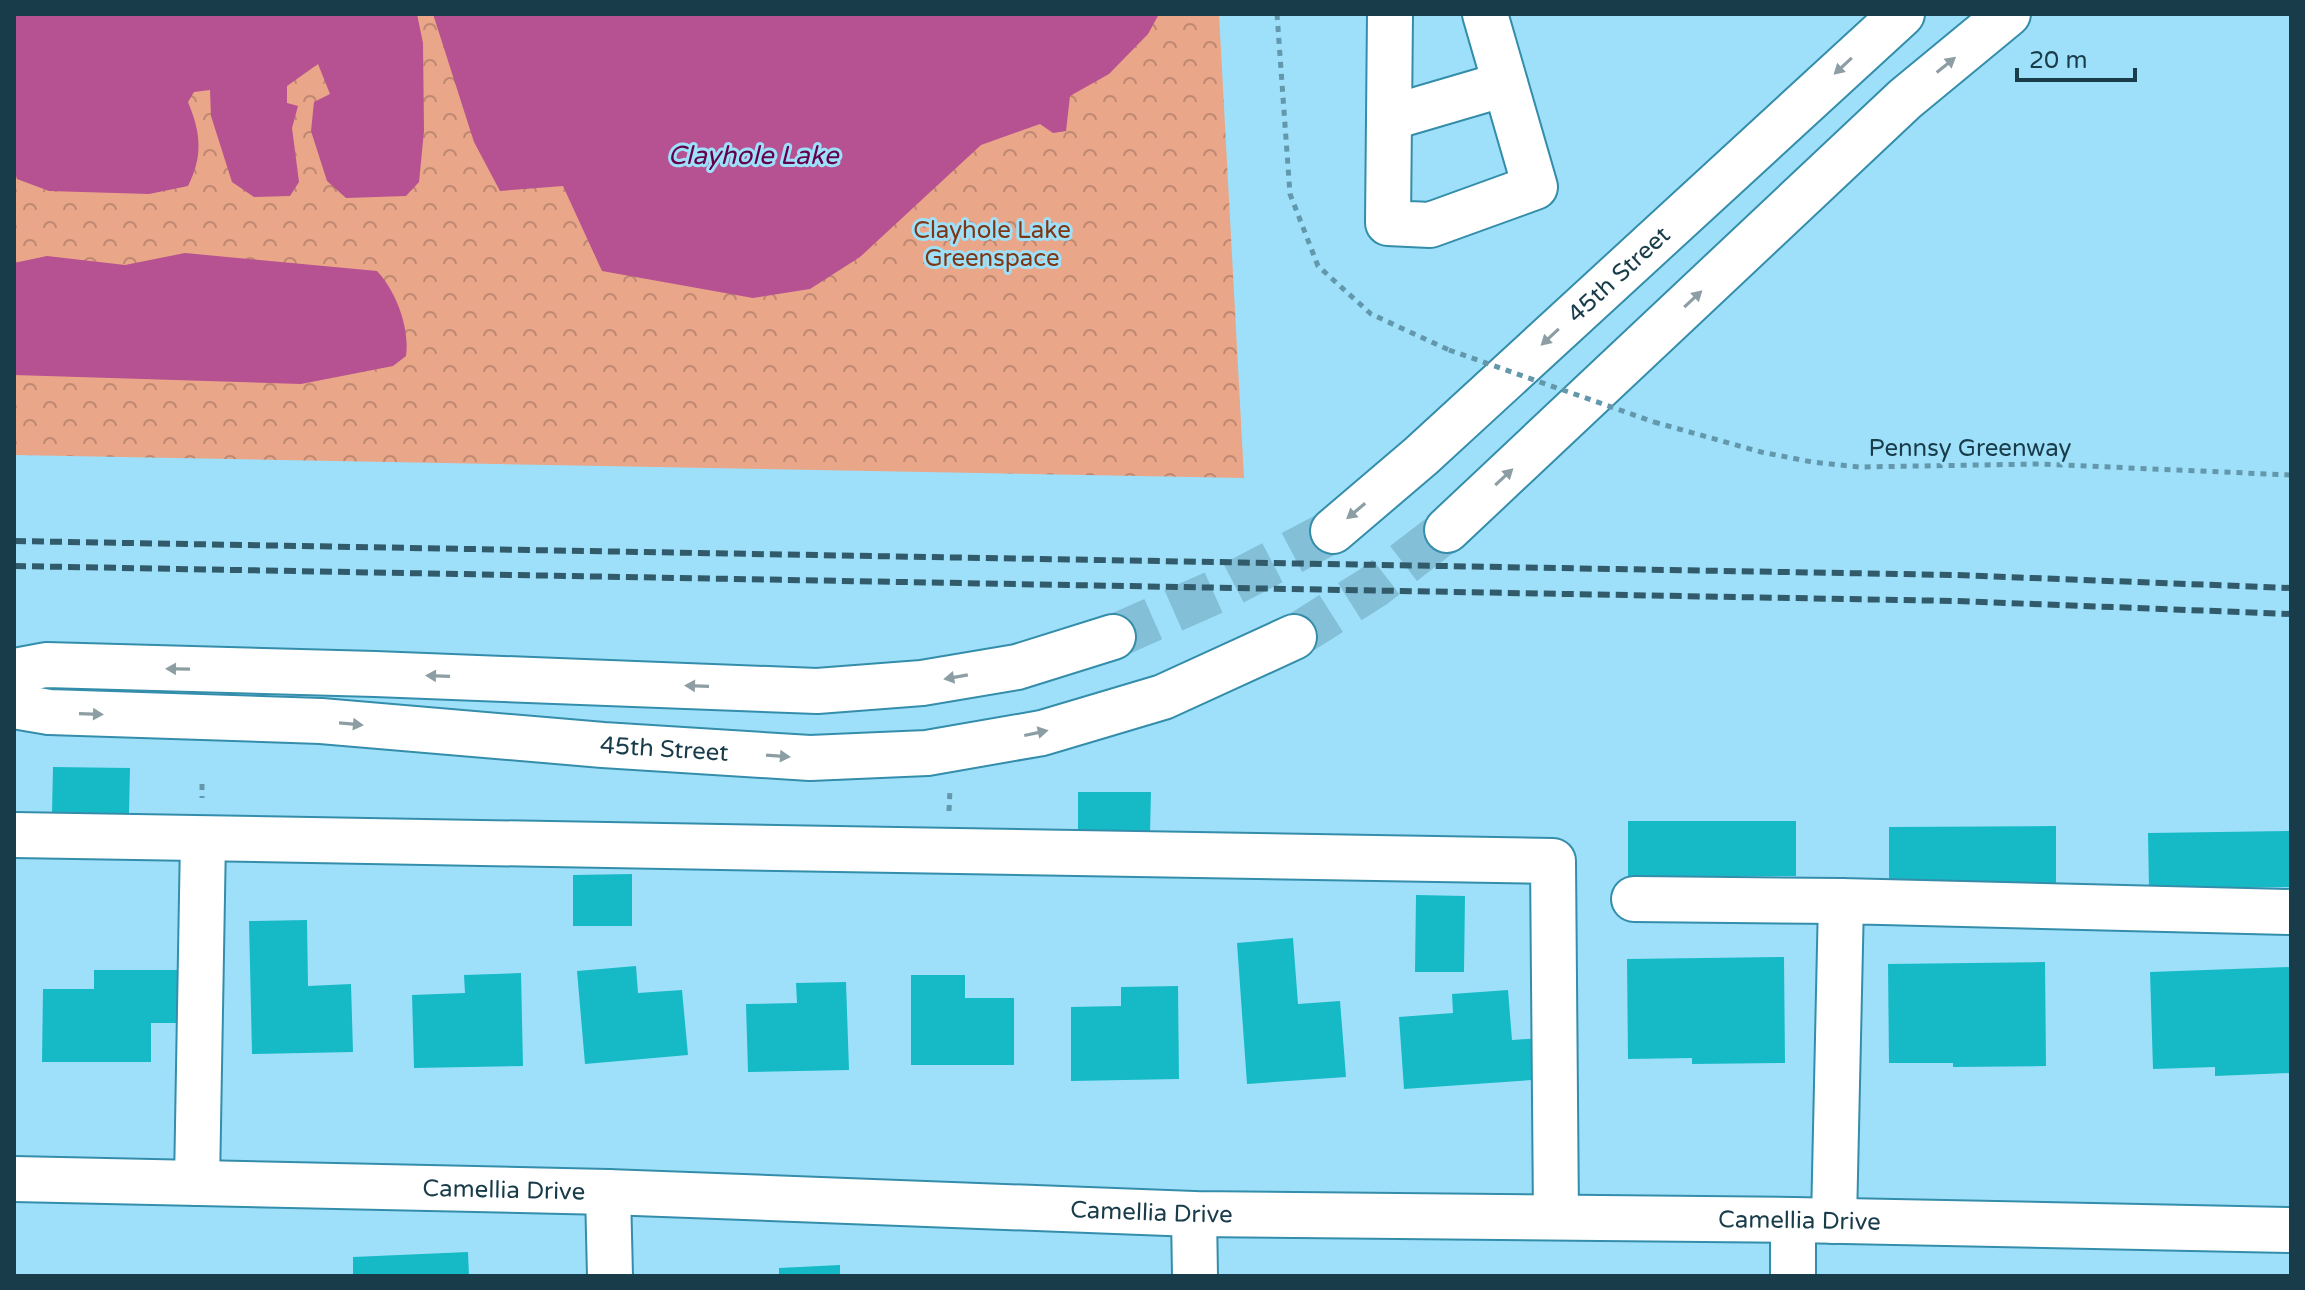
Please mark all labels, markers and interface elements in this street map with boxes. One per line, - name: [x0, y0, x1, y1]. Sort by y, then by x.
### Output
- scale bar: [2017, 32, 2135, 82]
- text: 20 m: [2029, 46, 2087, 75]
- one-way arrow: [1834, 56, 1853, 74]
- one-way arrow: [1936, 57, 1956, 74]
- water label: Clayhole Lake: [668, 140, 840, 171]
- park label: Clayhole Lake Greenspace: [913, 216, 1071, 273]
- street label: 45th Street: [1561, 220, 1676, 329]
- one-way arrow: [1683, 290, 1702, 308]
- one-way arrow: [1540, 328, 1559, 346]
- street label: Pennsy Greenway: [1869, 434, 2071, 463]
- one-way arrow: [1494, 468, 1513, 486]
- one-way arrow: [1347, 502, 1367, 519]
- one-way arrow: [165, 663, 190, 675]
- one-way arrow: [425, 670, 450, 683]
- one-way arrow: [944, 671, 969, 684]
- one-way arrow: [684, 680, 709, 693]
- one-way arrow: [79, 707, 104, 720]
- one-way arrow: [339, 718, 364, 731]
- one-way arrow: [1024, 726, 1049, 739]
- street label: 45th Street: [599, 730, 729, 767]
- one-way arrow: [766, 750, 791, 763]
- street label: Camellia Drive: [422, 1173, 586, 1206]
- street label: Camellia Drive: [1070, 1195, 1233, 1229]
- street label: Camellia Drive: [1718, 1205, 1881, 1236]

